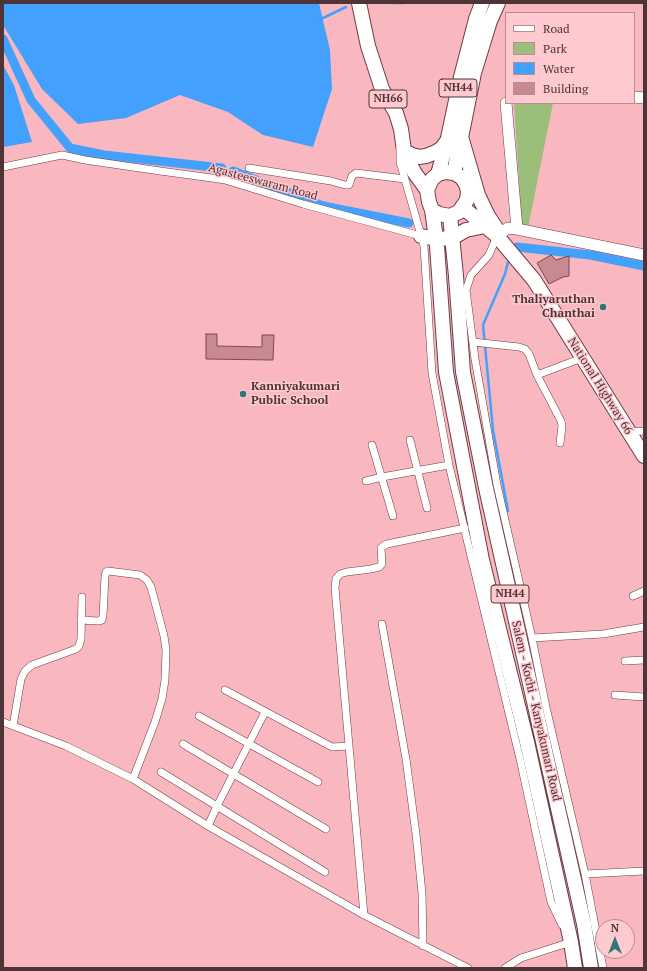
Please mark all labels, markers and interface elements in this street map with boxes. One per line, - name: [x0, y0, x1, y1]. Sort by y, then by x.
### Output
- legend: [505, 12, 635, 104]
- text: Road: [543, 21, 570, 36]
- text: Park: [543, 41, 567, 56]
- text: Water: [543, 61, 575, 76]
- road number: NH44: [439, 79, 477, 97]
- text: Building: [543, 81, 588, 96]
- road number: NH66: [369, 90, 407, 108]
- street label: Agasteeswaram Road: [207, 160, 319, 204]
- place label: Thaliyaruthan Chanthai: [512, 293, 595, 321]
- marker: Thaliyaruthan Chanthai: [598, 302, 608, 312]
- street label: National Highway 66: [564, 335, 636, 437]
- place label: Kanniyakumari Public School: [251, 380, 340, 408]
- marker: Kanniyakumari Public School: [238, 389, 248, 399]
- road number: NH44: [491, 585, 529, 603]
- street label: Salem - Kochi - Kanyakumari Road: [508, 619, 564, 803]
- north arrow: [595, 919, 635, 959]
- text: N: [611, 921, 619, 935]

